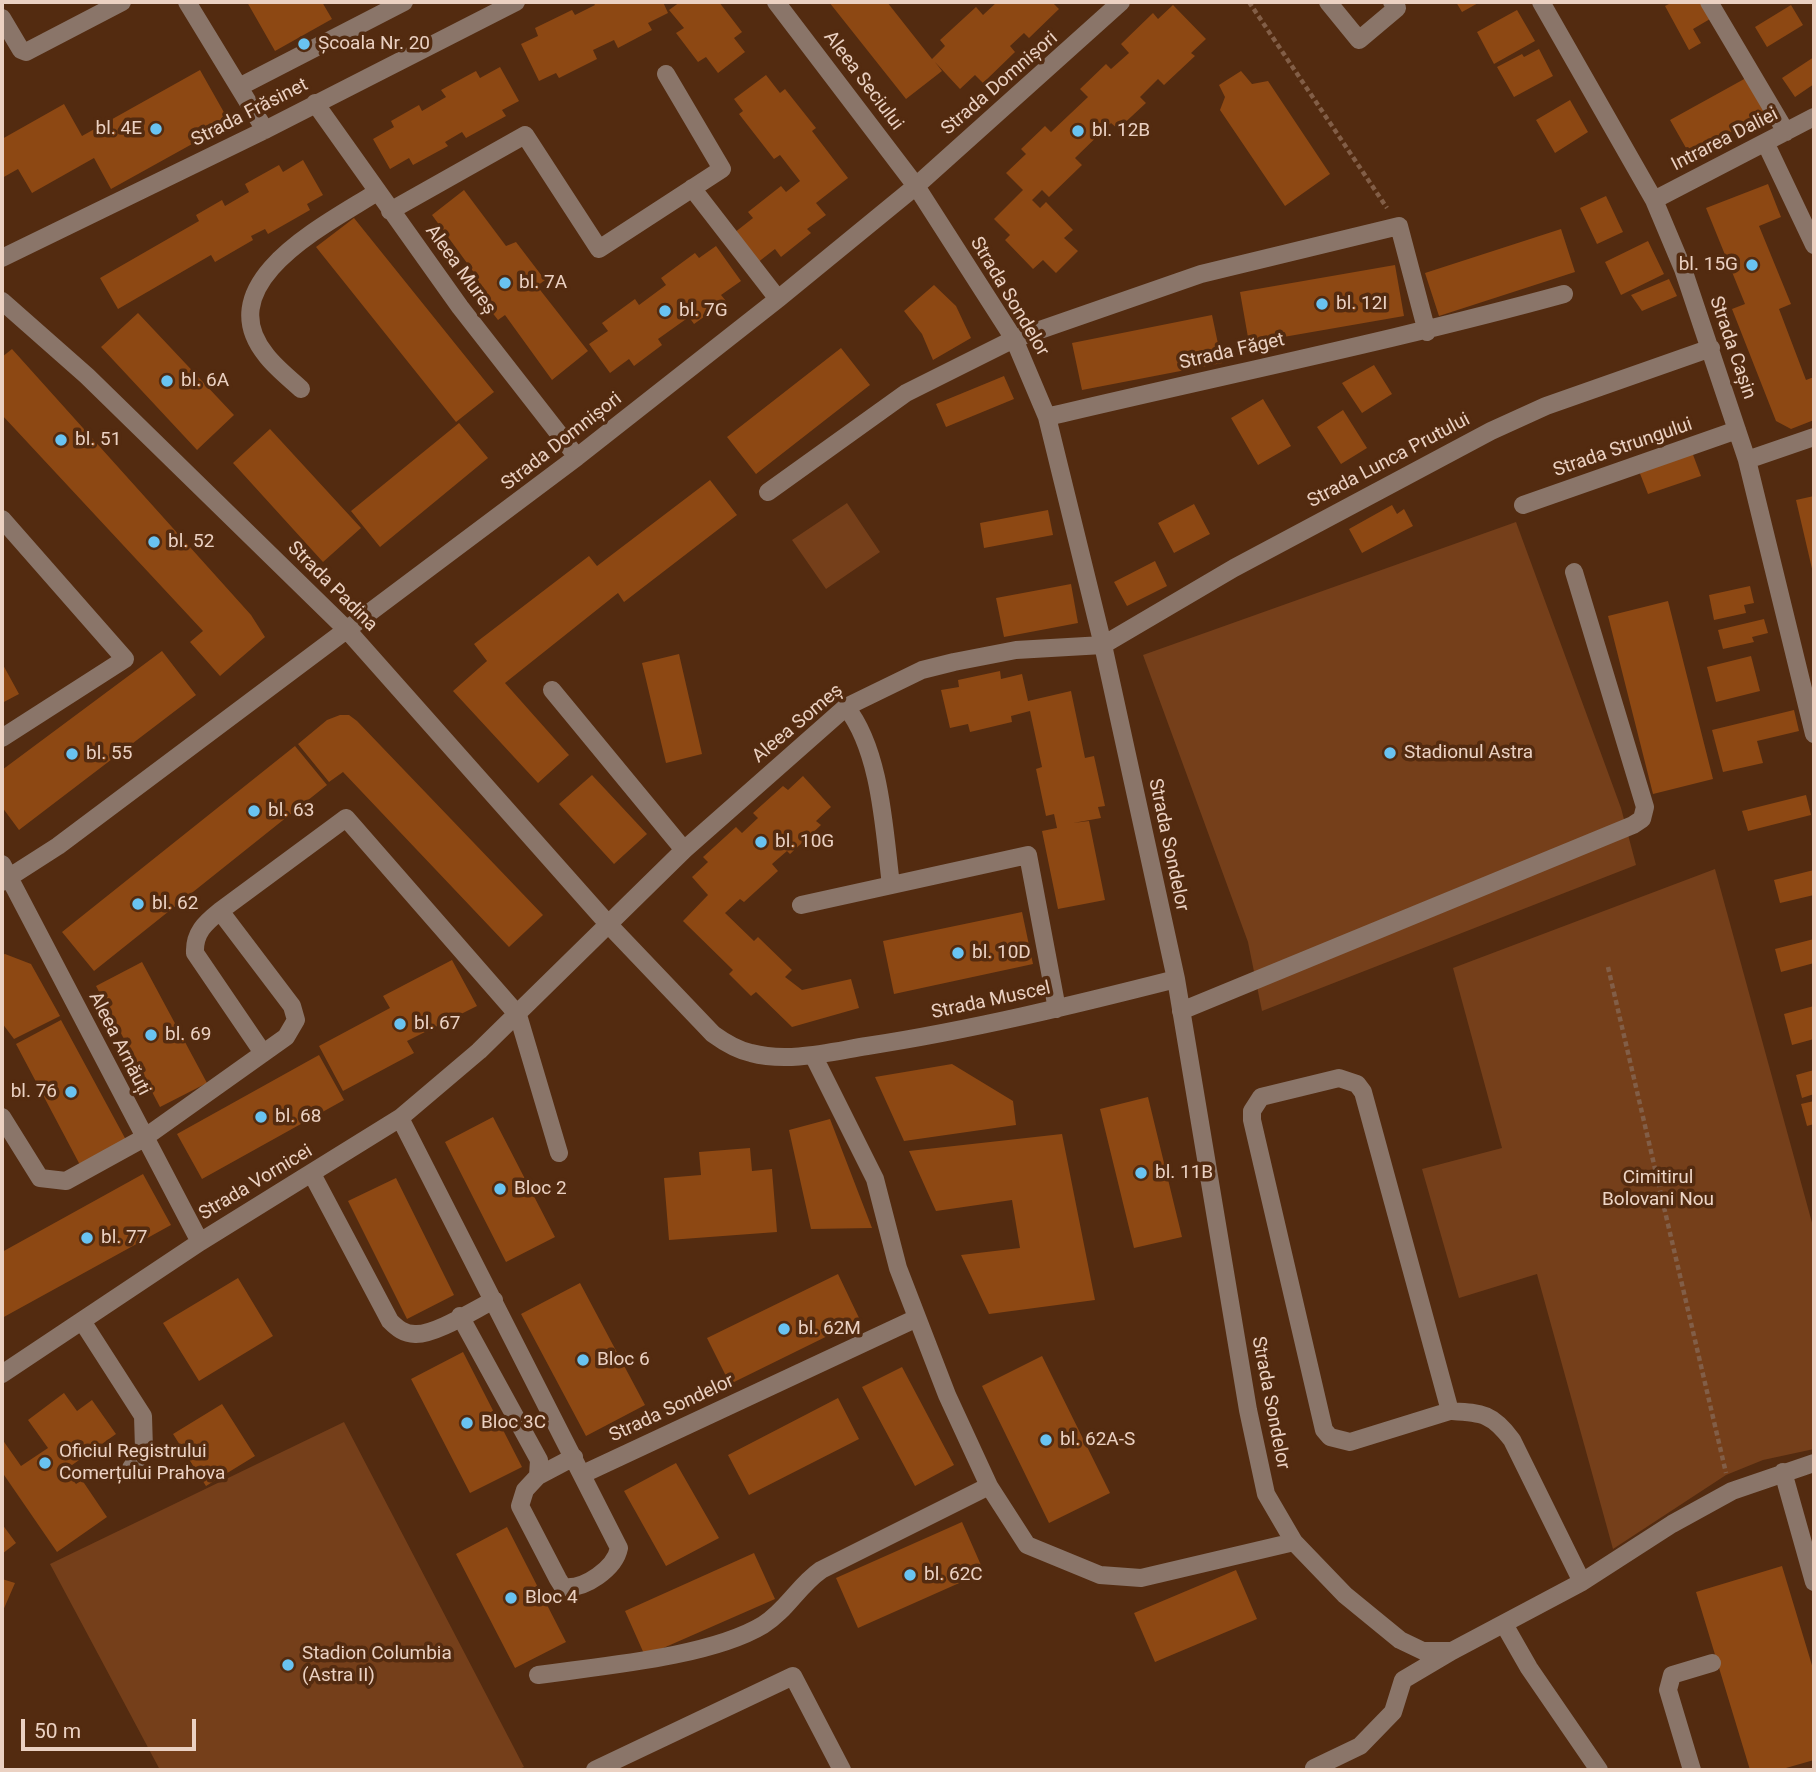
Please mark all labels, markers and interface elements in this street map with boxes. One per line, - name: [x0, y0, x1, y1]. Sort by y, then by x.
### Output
- street label: Aleea Seciului: [818, 27, 908, 135]
- street label: Strada Domnișori: [937, 27, 1063, 141]
- place label: Școala Nr. 20: [318, 33, 430, 55]
- marker: Școala Nr. 20: [296, 36, 312, 52]
- street label: Strada Frăsinet: [188, 74, 312, 152]
- street label: Intrarea Daliei: [1668, 103, 1782, 177]
- place label: bl. 4E: [96, 118, 142, 140]
- place label: bl. 12B: [1092, 120, 1150, 142]
- marker: bl. 4E: [148, 121, 164, 137]
- marker: bl. 12B: [1070, 123, 1086, 139]
- street label: Aleea Mureș: [420, 221, 500, 319]
- street label: Strada Sondelor: [964, 233, 1054, 361]
- place label: bl. 15G: [1679, 254, 1738, 276]
- marker: bl. 15G: [1744, 257, 1760, 273]
- place label: bl. 7A: [519, 272, 567, 294]
- marker: bl. 7A: [497, 275, 513, 291]
- place label: bl. 12I: [1336, 293, 1388, 315]
- street label: Strada Cașin: [1704, 294, 1760, 402]
- marker: bl. 12I: [1314, 296, 1330, 312]
- place label: bl. 7G: [679, 300, 728, 322]
- marker: bl. 7G: [657, 303, 673, 319]
- street label: Strada Făget: [1177, 329, 1287, 375]
- place label: bl. 6A: [181, 370, 229, 392]
- marker: bl. 6A: [159, 373, 175, 389]
- street label: Strada Domnișori: [497, 388, 627, 496]
- street label: Strada Lunca Prutului: [1304, 409, 1474, 513]
- street label: Strada Strungului: [1551, 414, 1695, 482]
- place label: bl. 51: [75, 429, 121, 451]
- marker: bl. 51: [53, 432, 69, 448]
- place label: bl. 52: [168, 531, 214, 553]
- marker: bl. 52: [146, 534, 162, 550]
- street label: Strada Padina: [282, 537, 382, 637]
- street label: Aleea Someș: [748, 680, 848, 768]
- place label: Stadionul Astra: [1404, 742, 1533, 764]
- place label: bl. 55: [86, 743, 132, 765]
- marker: Stadionul Astra: [1382, 745, 1398, 761]
- marker: bl. 55: [64, 746, 80, 762]
- street label: Strada Sondelor: [1143, 777, 1193, 913]
- place label: bl. 63: [268, 800, 314, 822]
- marker: bl. 63: [246, 803, 262, 819]
- place label: bl. 10G: [775, 831, 834, 853]
- marker: bl. 10G: [753, 834, 769, 850]
- place label: bl. 62: [152, 893, 198, 915]
- marker: bl. 62: [130, 896, 146, 912]
- place label: bl. 10D: [972, 942, 1031, 964]
- marker: bl. 10D: [950, 945, 966, 961]
- street label: Strada Muscel: [929, 977, 1053, 1025]
- street label: Aleea Arnăuți: [83, 988, 155, 1100]
- place label: bl. 67: [414, 1013, 460, 1035]
- marker: bl. 67: [392, 1016, 408, 1032]
- place label: bl. 69: [165, 1024, 211, 1046]
- marker: bl. 69: [143, 1027, 159, 1043]
- place label: bl. 76: [11, 1081, 57, 1103]
- marker: bl. 76: [63, 1084, 79, 1100]
- place label: bl. 68: [275, 1106, 321, 1128]
- marker: bl. 68: [253, 1109, 269, 1125]
- street label: Strada Vornicei: [195, 1140, 317, 1226]
- place label: bl. 11B: [1155, 1162, 1213, 1184]
- marker: bl. 11B: [1133, 1165, 1149, 1181]
- park label: Cimitirul Bolovani Nou: [1602, 1167, 1714, 1211]
- place label: Bloc 2: [514, 1178, 567, 1200]
- marker: Bloc 2: [492, 1181, 508, 1197]
- place label: bl. 77: [101, 1227, 147, 1249]
- marker: bl. 77: [79, 1230, 95, 1246]
- place label: bl. 62M: [798, 1318, 861, 1340]
- marker: bl. 62M: [776, 1321, 792, 1337]
- street label: Strada Sondelor: [1246, 1335, 1294, 1471]
- place label: Bloc 6: [597, 1349, 650, 1371]
- marker: Bloc 6: [575, 1352, 591, 1368]
- street label: Strada Sondelor: [606, 1370, 738, 1448]
- place label: Bloc 3C: [481, 1412, 546, 1434]
- marker: Bloc 3C: [459, 1415, 475, 1431]
- place label: bl. 62A-S: [1060, 1429, 1135, 1451]
- marker: bl. 62A-S: [1038, 1432, 1054, 1448]
- place label: Oficiul Registrului Comerțului Prahova: [59, 1441, 225, 1485]
- marker: Oficiul Registrului Comerțului Prahova: [37, 1455, 53, 1471]
- place label: bl. 62C: [924, 1564, 983, 1586]
- marker: bl. 62C: [902, 1567, 918, 1583]
- place label: Bloc 4: [525, 1587, 578, 1609]
- marker: Bloc 4: [503, 1590, 519, 1606]
- place label: Stadion Columbia (Astra II): [302, 1643, 452, 1687]
- marker: Stadion Columbia (Astra II): [280, 1657, 296, 1673]
- scale bar: [24, 1706, 200, 1750]
- text: 50 m: [34, 1719, 81, 1743]

